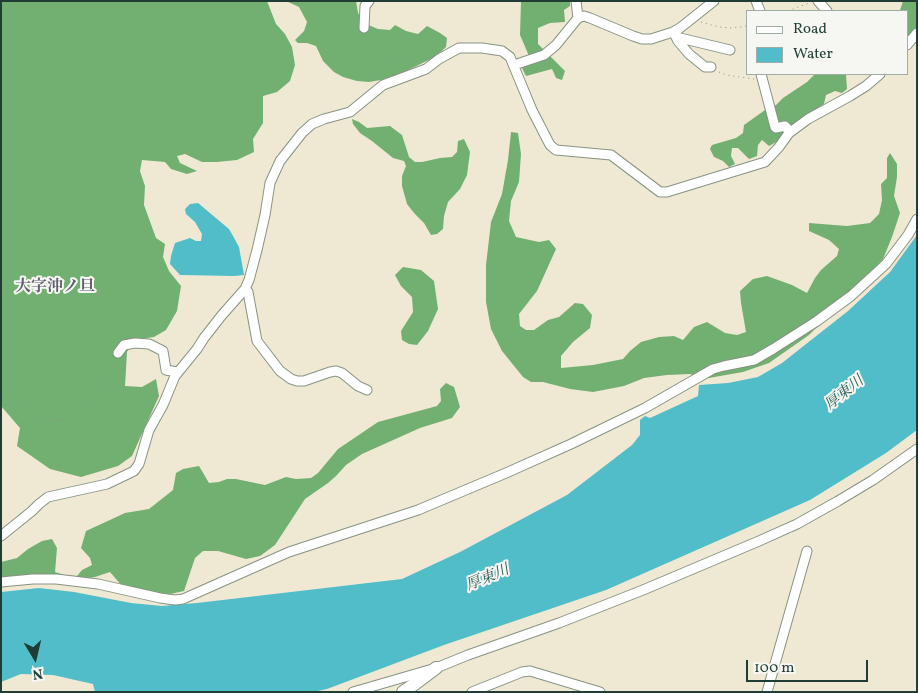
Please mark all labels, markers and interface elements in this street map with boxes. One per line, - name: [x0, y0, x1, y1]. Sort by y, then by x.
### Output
- legend: [746, 10, 908, 75]
- text: Road: [793, 19, 827, 40]
- text: Water: [793, 44, 833, 65]
- district label: 大字沖ノ旦: [15, 278, 95, 298]
- water label: 厚東川: [822, 373, 868, 415]
- water label: 厚東川: [464, 562, 512, 596]
- north arrow: [10, 633, 60, 683]
- scale bar: [748, 650, 870, 682]
- text: 100 m: [754, 658, 794, 679]
- text: N: [31, 663, 44, 683]

